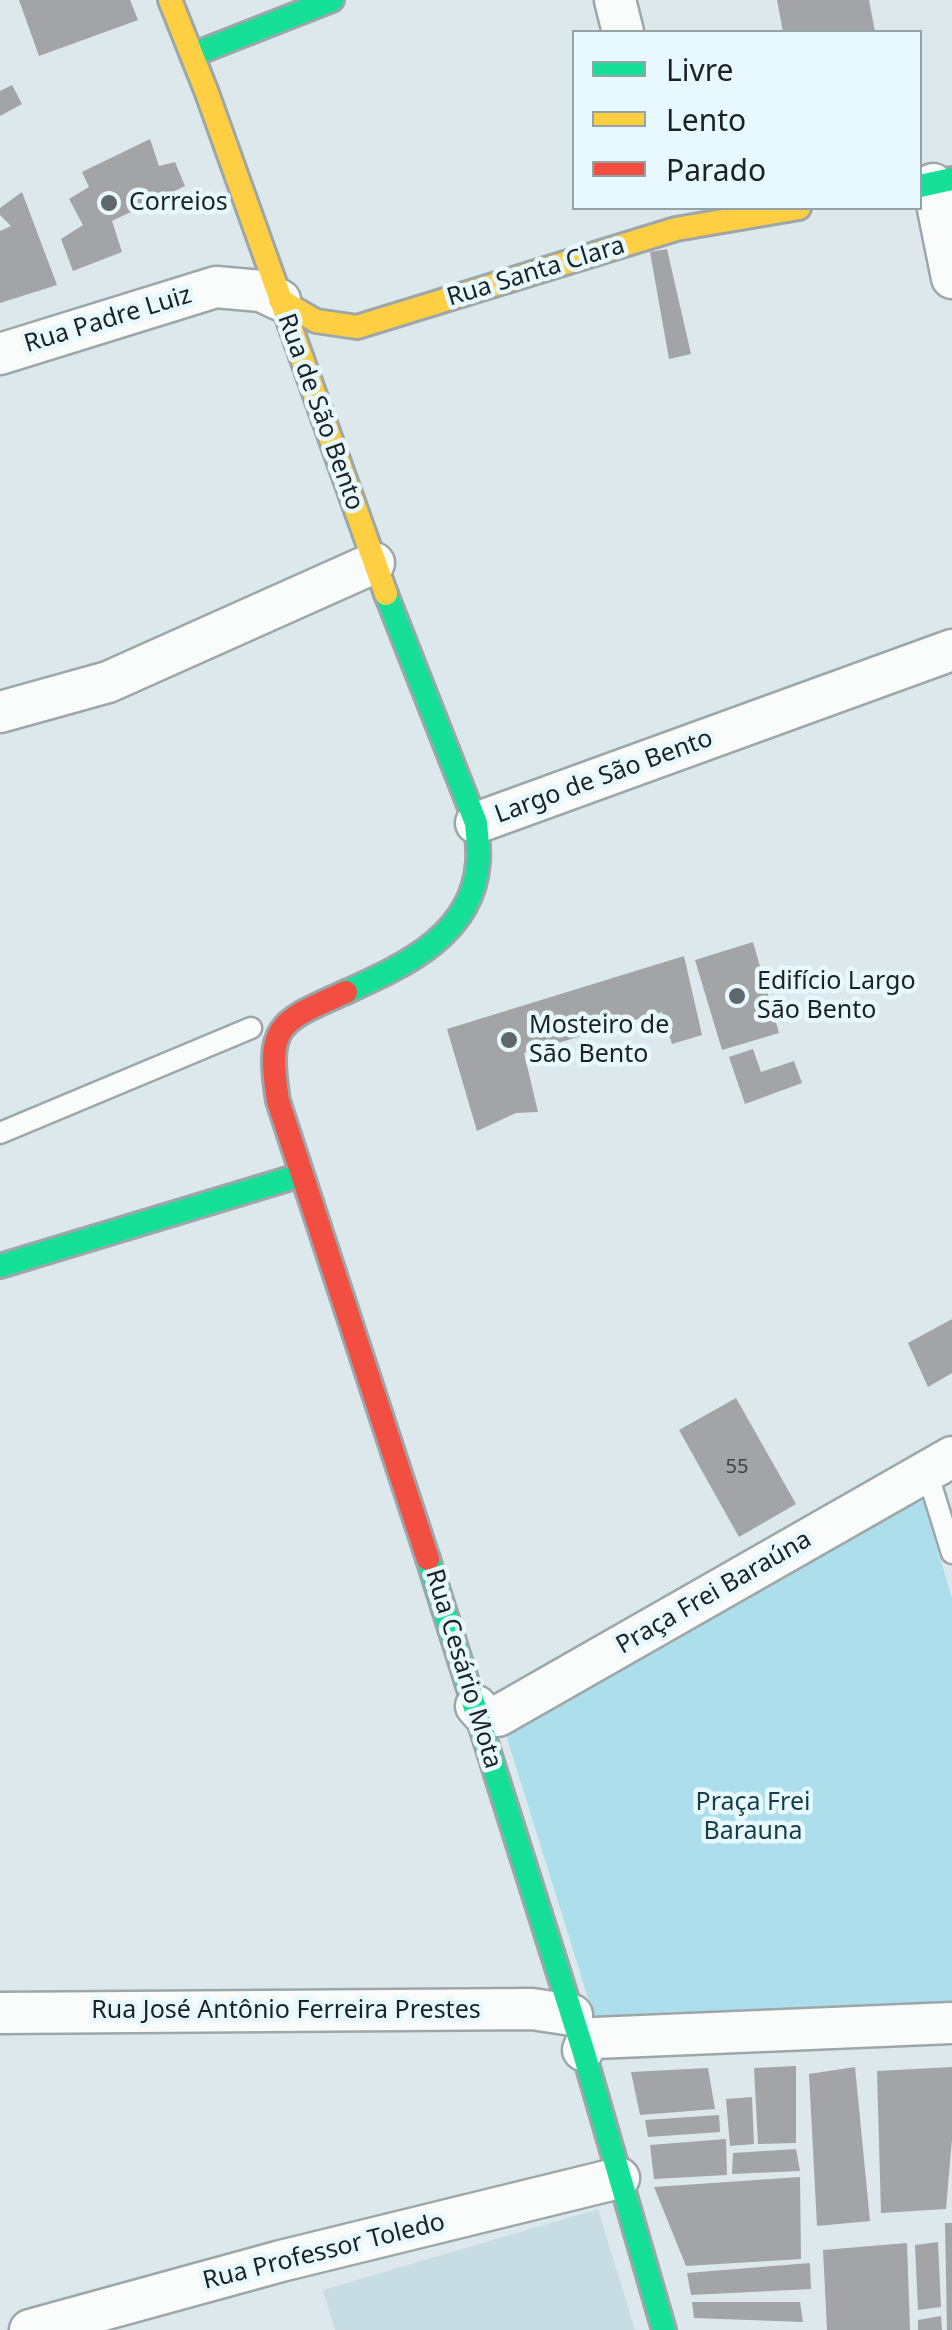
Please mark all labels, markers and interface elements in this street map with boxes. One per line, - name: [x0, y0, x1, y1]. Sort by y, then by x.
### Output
- legend: [572, 30, 922, 210]
- text: Livre: [666, 49, 733, 90]
- text: Lento: [666, 99, 746, 140]
- text: Parado: [666, 149, 766, 190]
- place label: Correios: [129, 188, 228, 218]
- marker: Correios: [98, 192, 120, 214]
- street label: Rua Santa Clara: [443, 231, 629, 313]
- street label: Rua Padre Luiz: [21, 280, 195, 360]
- street label: Rua de São Bento: [271, 310, 369, 514]
- street label: Largo de São Bento: [491, 724, 717, 830]
- place label: Edifício Largo São Bento: [757, 967, 916, 1026]
- marker: Edifício Largo São Bento: [726, 985, 748, 1007]
- place label: Mosteiro de São Bento: [529, 1011, 669, 1070]
- marker: Mosteiro de São Bento: [498, 1029, 520, 1051]
- house number: 55: [726, 1455, 748, 1479]
- street label: Praça Frei Baraúna: [611, 1525, 817, 1661]
- street label: Rua Cesário Mota: [418, 1566, 508, 1772]
- park label: Praça Frei Barauna: [696, 1788, 810, 1847]
- street label: Rua José Antônio Ferreira Prestes: [91, 1996, 481, 2026]
- street label: Rua Professor Toledo: [200, 2207, 448, 2297]

